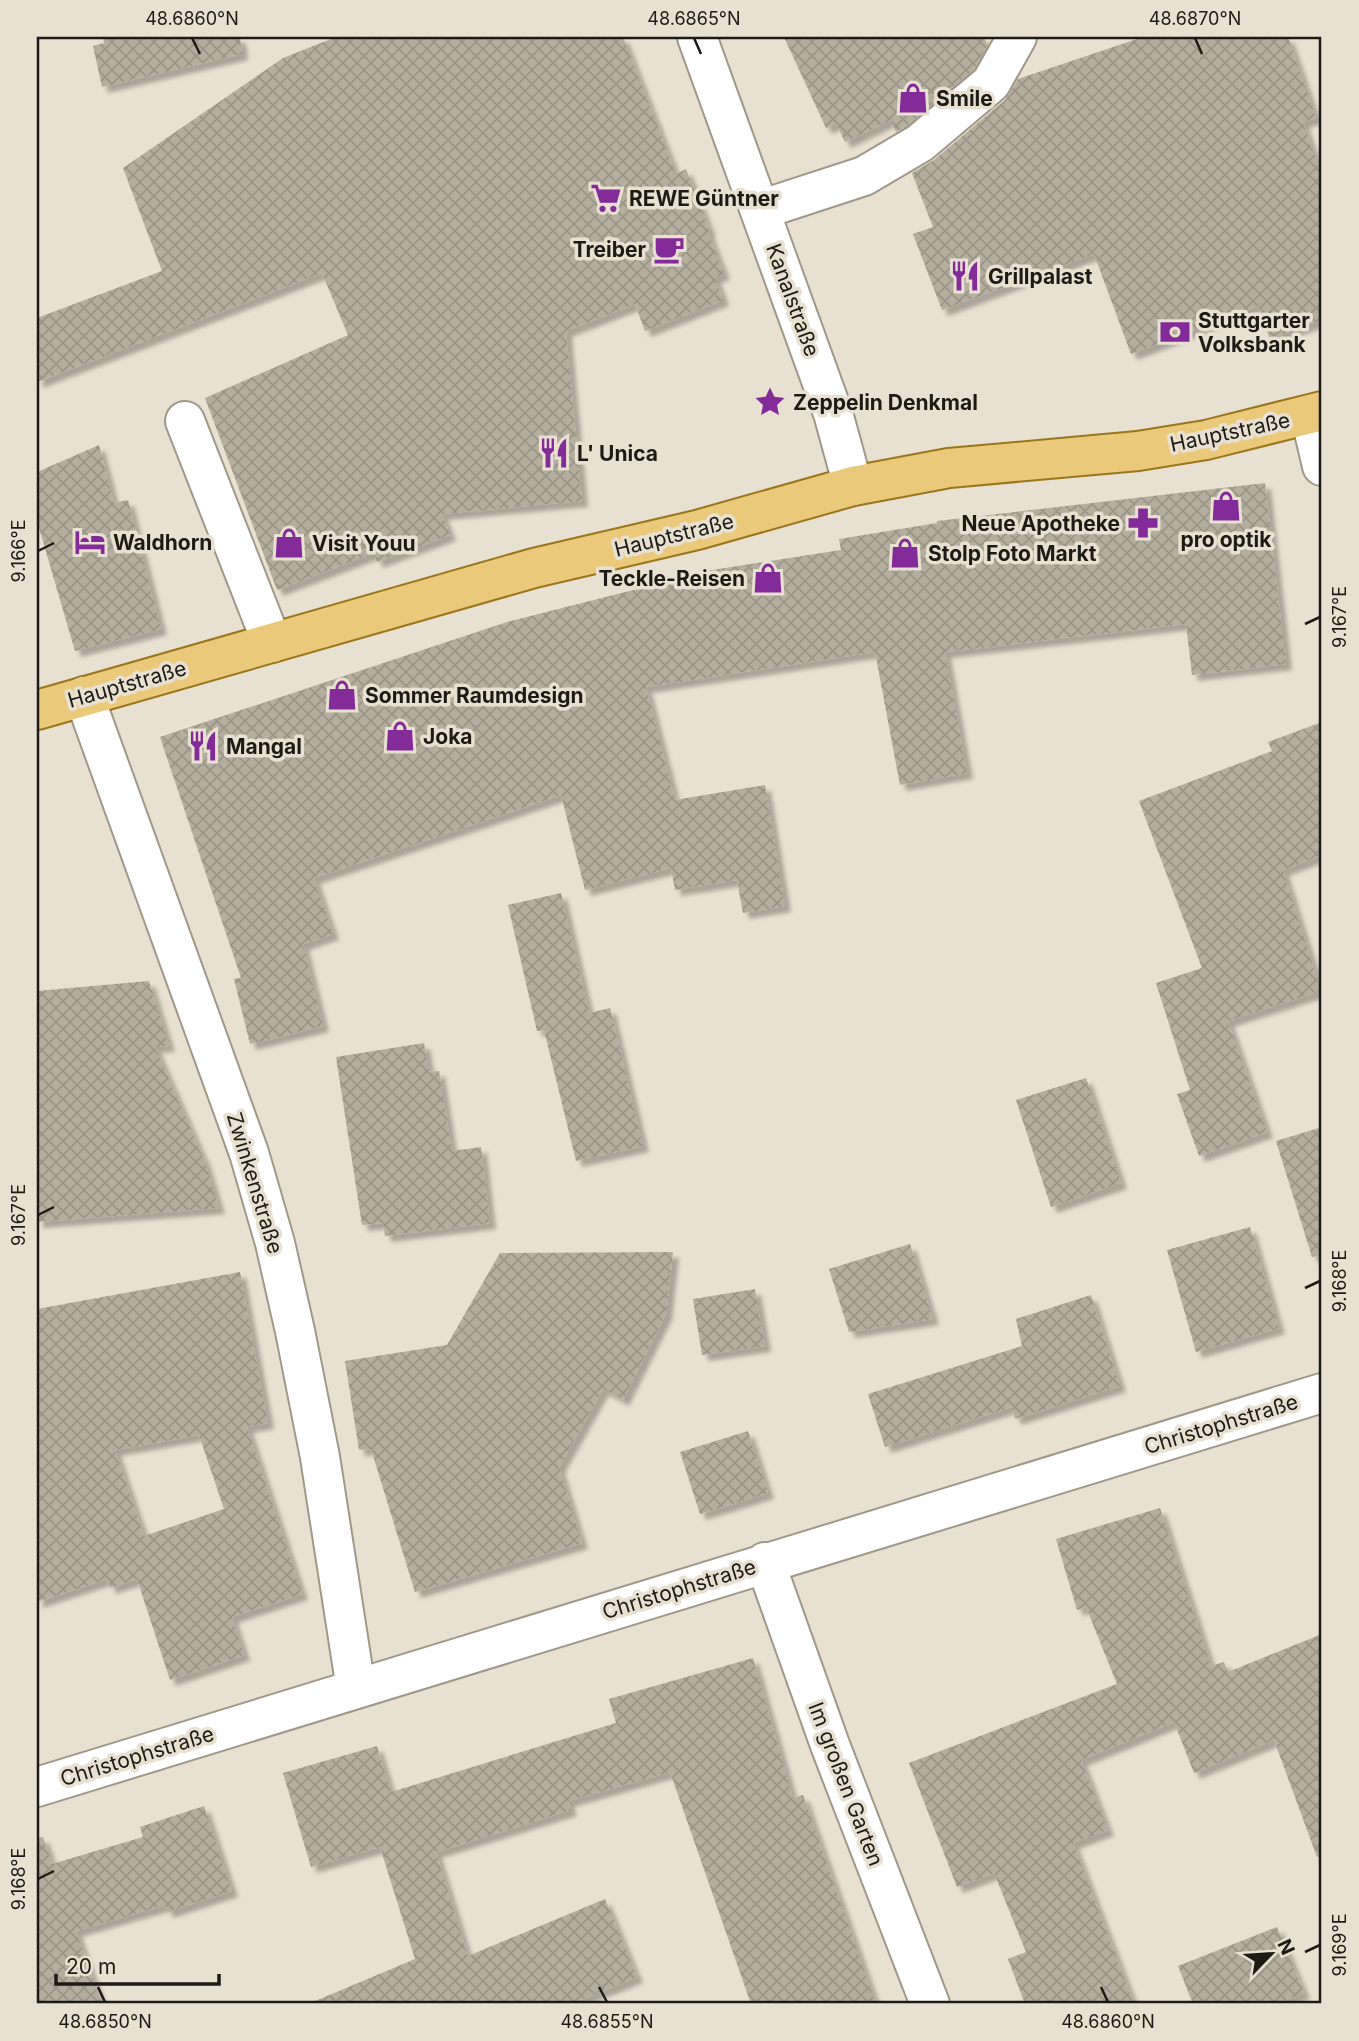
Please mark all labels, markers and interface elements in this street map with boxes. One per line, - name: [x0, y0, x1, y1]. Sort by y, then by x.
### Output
- text: 48.6860°N: [145, 8, 239, 29]
- text: 48.6865°N: [647, 8, 741, 29]
- text: 48.6870°N: [1149, 8, 1241, 29]
- shop icon: Smile: [896, 81, 930, 115]
- place label: Smile: [936, 86, 993, 111]
- supermarket icon: REWE Güntner: [589, 181, 623, 215]
- place label: REWE Güntner: [629, 186, 779, 211]
- cafe icon: Treiber: [652, 232, 686, 266]
- place label: Treiber: [573, 237, 646, 262]
- street label: Kanalstraße: [761, 240, 825, 360]
- restaurant icon: Grillpalast: [948, 259, 982, 293]
- place label: Grillpalast: [988, 264, 1093, 289]
- place label: Stuttgarter Volksbank: [1198, 308, 1310, 357]
- bank icon: Stuttgarter Volksbank: [1158, 315, 1192, 349]
- place icon: Zeppelin Denkmal: [753, 385, 787, 419]
- place label: Zeppelin Denkmal: [793, 390, 978, 415]
- street label: Hauptstraße: [1168, 407, 1292, 457]
- restaurant icon: L' Unica: [537, 436, 571, 470]
- place label: L' Unica: [577, 441, 658, 466]
- shop icon: pro optik: [1209, 489, 1243, 523]
- pharmacy icon: Neue Apotheke: [1126, 506, 1160, 540]
- street label: Hauptstraße: [612, 508, 736, 562]
- place label: Neue Apotheke: [962, 511, 1120, 536]
- text: 9.166°E: [8, 520, 29, 583]
- hotel icon: Waldhorn: [73, 525, 107, 559]
- shop icon: Visit Youu: [272, 526, 306, 560]
- place label: pro optik: [1181, 527, 1272, 552]
- place label: Waldhorn: [113, 530, 212, 555]
- place label: Visit Youu: [312, 531, 416, 556]
- shop icon: Stolp Foto Markt: [888, 536, 922, 570]
- place label: Stolp Foto Markt: [928, 541, 1097, 566]
- shop icon: Teckle-Reisen: [751, 561, 785, 595]
- place label: Teckle-Reisen: [598, 566, 745, 591]
- text: 9.167°E: [1329, 586, 1350, 648]
- street label: Hauptstraße: [65, 655, 189, 713]
- shop icon: Sommer Raumdesign: [325, 678, 359, 712]
- place label: Sommer Raumdesign: [365, 683, 584, 708]
- shop icon: Joka: [383, 719, 417, 753]
- place label: Joka: [423, 724, 473, 749]
- restaurant icon: Mangal: [186, 729, 220, 763]
- place label: Mangal: [226, 734, 302, 759]
- street label: Zwinkenstraße: [222, 1109, 288, 1257]
- text: 9.167°E: [8, 1184, 29, 1246]
- text: 9.168°E: [1329, 1250, 1350, 1312]
- street label: Christophstraße: [1141, 1389, 1301, 1459]
- street label: Christophstraße: [599, 1554, 759, 1624]
- street label: Im großen Garten: [803, 1699, 889, 1869]
- street label: Christophstraße: [57, 1721, 217, 1791]
- text: 9.168°E: [8, 1848, 29, 1910]
- text: 9.169°E: [1329, 1914, 1350, 1977]
- north arrow: [1236, 1918, 1306, 1988]
- text: N: [1272, 1936, 1299, 1958]
- scale bar: [56, 1943, 219, 1987]
- text: 20 m: [66, 1954, 116, 1979]
- text: 48.6850°N: [58, 2011, 152, 2032]
- text: 48.6855°N: [560, 2011, 654, 2032]
- text: 48.6860°N: [1061, 2011, 1155, 2032]

